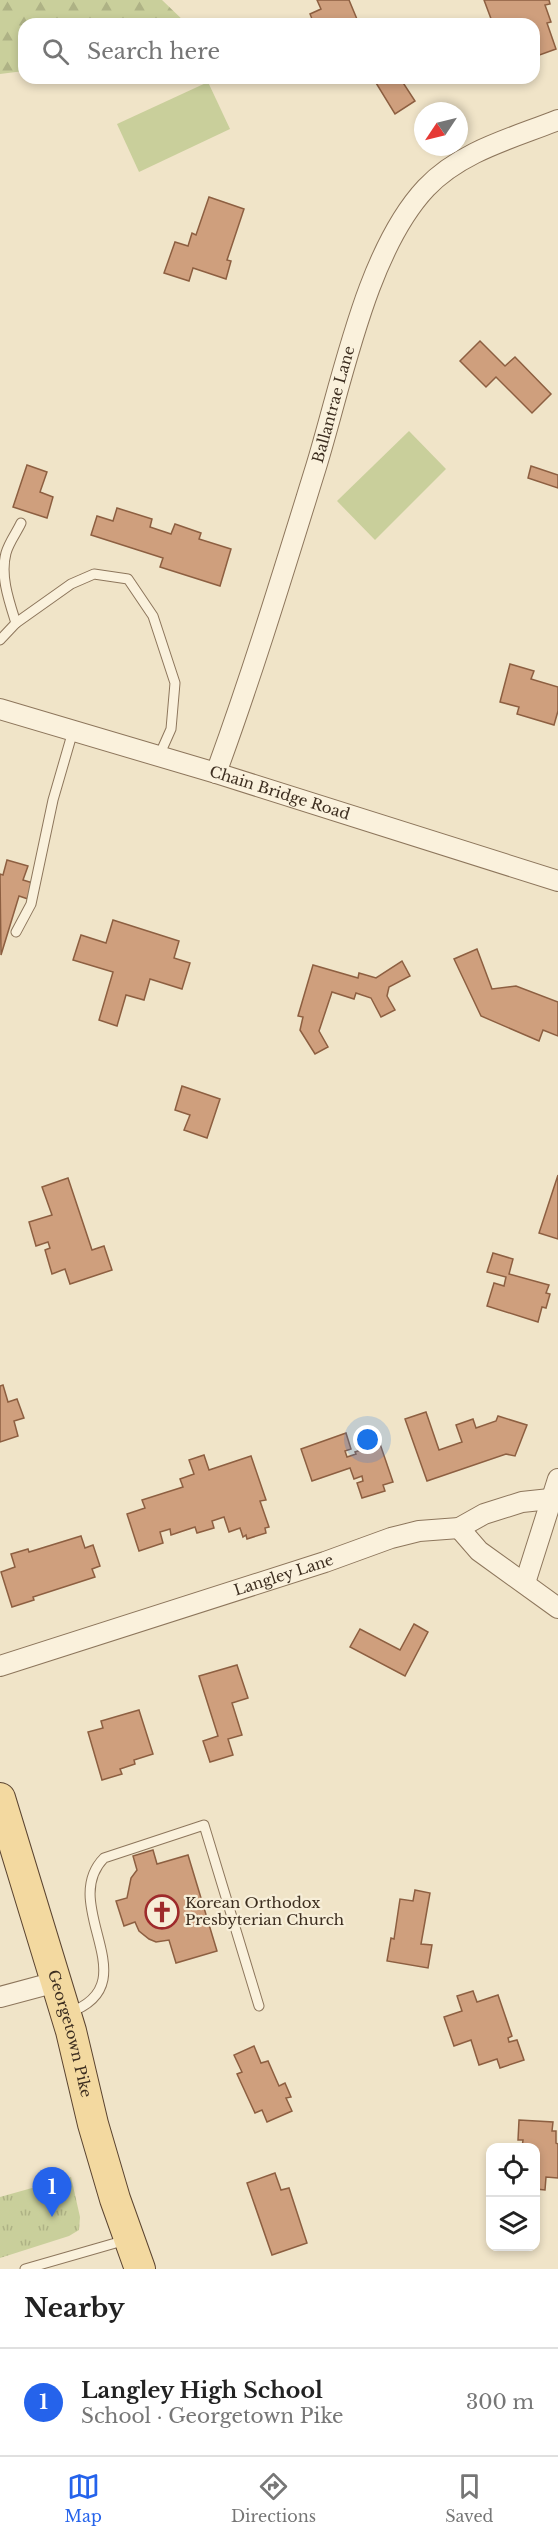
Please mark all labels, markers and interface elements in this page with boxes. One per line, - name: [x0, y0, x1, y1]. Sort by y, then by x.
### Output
- search box: [18, 18, 540, 84]
- icon: search: [39, 35, 72, 68]
- text: Search here: [87, 38, 220, 65]
- north arrow: [414, 102, 468, 156]
- street label: Ballantrae Lane: [308, 344, 359, 465]
- street label: Chain Bridge Road: [207, 762, 352, 824]
- your location: [353, 1425, 382, 1454]
- street label: Langley Lane: [231, 1550, 336, 1600]
- place label: Korean Orthodox Presbyterian Church: [185, 1893, 344, 1929]
- church icon: Korean Orthodox Presbyterian Church: [144, 1894, 180, 1930]
- street label: Georgetown Pike: [44, 1967, 96, 2099]
- map controls: [486, 2143, 540, 2251]
- button: locate: [486, 2143, 540, 2197]
- pin: 1: [32, 2168, 72, 2217]
- button: layers: [486, 2197, 540, 2251]
- text: Nearby: [24, 2292, 125, 2324]
- text: Langley High School: [81, 2377, 323, 2404]
- text: 1: [39, 2390, 48, 2414]
- text: 300 m: [466, 2390, 534, 2414]
- text: School · Georgetown Pike: [81, 2404, 343, 2428]
- tab: Map: [65, 2470, 102, 2526]
- tab: Directions: [231, 2470, 316, 2526]
- tab: Saved: [445, 2470, 493, 2526]

